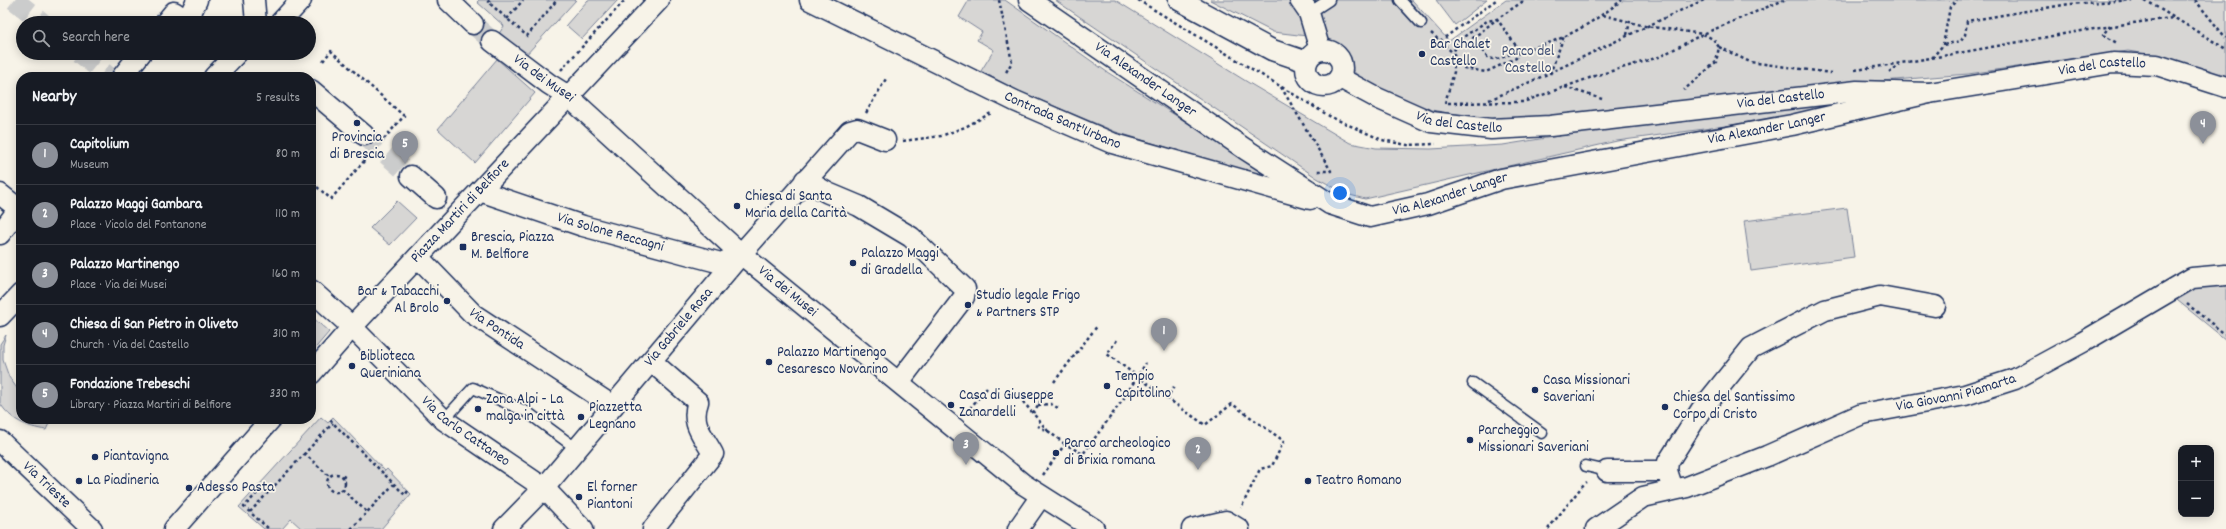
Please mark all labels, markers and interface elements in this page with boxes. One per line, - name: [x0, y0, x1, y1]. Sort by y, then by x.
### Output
- search box: [16, 16, 316, 60]
- icon: search: [30, 27, 52, 49]
- text: Search here: [62, 27, 130, 49]
- place label: Bar Chalet Castello: [1430, 34, 1491, 73]
- street label: Via Alexander Langer: [1089, 37, 1201, 123]
- park label: Parco del Castello: [1502, 41, 1555, 80]
- street label: Via dei Musei: [508, 49, 580, 108]
- marker: Bar Chalet Castello: [1417, 49, 1427, 59]
- street label: Via del Castello: [2057, 52, 2147, 83]
- street label: Via del Castello: [1736, 84, 1826, 116]
- text: Nearby: [32, 86, 76, 110]
- street label: Contrada Sant'Urbano: [1000, 86, 1124, 156]
- text: 5 results: [256, 89, 300, 108]
- street label: Via del Castello: [1412, 105, 1503, 140]
- street label: Via Alexander Langer: [1706, 106, 1829, 151]
- pin: 4: [2190, 111, 2216, 144]
- marker: Provincia di Brescia: [352, 118, 362, 128]
- place label: Provincia di Brescia: [330, 127, 385, 166]
- pin: 5: [392, 131, 418, 164]
- text: Capitolium: [70, 134, 129, 156]
- text: 1: [44, 145, 46, 164]
- text: 80 m: [276, 145, 300, 164]
- street label: Piazza Martiri di Belfiore: [406, 154, 516, 269]
- text: Museum: [70, 156, 109, 175]
- street label: Via Alexander Langer: [1390, 167, 1510, 223]
- your location: [1330, 183, 1350, 203]
- place label: Chiesa di Santa Maria della Carità: [745, 186, 847, 225]
- text: Palazzo Maggi Gambara: [70, 194, 202, 216]
- marker: Chiesa di Santa Maria della Carità: [732, 201, 742, 211]
- text: 2: [42, 205, 48, 224]
- text: 110 m: [275, 205, 300, 224]
- street label: Via Solone Reccagni: [554, 207, 667, 258]
- text: Place · Vicolo del Fontanone: [70, 216, 206, 235]
- place label: Brescia, Piazza M. Belfiore: [471, 227, 555, 266]
- marker: Brescia, Piazza M. Belfiore: [458, 242, 468, 252]
- place label: Palazzo Maggi di Gradella: [861, 243, 939, 282]
- text: Palazzo Martinengo: [70, 254, 179, 276]
- marker: Palazzo Maggi di Gradella: [848, 258, 858, 268]
- street label: Via dei Musei: [753, 261, 822, 323]
- text: 3: [42, 265, 48, 284]
- text: 160 m: [272, 265, 300, 284]
- text: Place · Via dei Musei: [70, 276, 167, 295]
- place label: Bar & Tabacchi Al Brolo: [358, 281, 439, 320]
- street label: Via Gabriele Rosa: [639, 282, 719, 372]
- place label: Studio legale Frigo & Partners STP: [976, 285, 1080, 324]
- marker: Bar & Tabacchi Al Brolo: [442, 296, 452, 306]
- marker: Studio legale Frigo & Partners STP: [963, 300, 973, 310]
- street label: Via Pontida: [462, 304, 530, 356]
- text: Chiesa di San Pietro in Oliveto: [70, 314, 238, 336]
- pin: 1: [1151, 318, 1177, 351]
- text: 4: [42, 325, 48, 344]
- text: 310 m: [272, 325, 300, 344]
- text: Church · Via del Castello: [70, 336, 189, 355]
- place label: Palazzo Martinengo Cesaresco Novarino: [777, 342, 889, 381]
- place label: Biblioteca Queriniana: [360, 346, 422, 385]
- marker: Palazzo Martinengo Cesaresco Novarino: [764, 357, 774, 367]
- marker: Biblioteca Queriniana: [347, 361, 357, 371]
- place label: Tempio Capitolino: [1115, 366, 1172, 405]
- street label: Via Giovanni Piamarta: [1894, 368, 2020, 418]
- place label: Casa Missionari Saveriani: [1543, 370, 1630, 409]
- text: Fondazione Trebeschi: [70, 374, 190, 396]
- marker: Tempio Capitolino: [1102, 381, 1112, 391]
- text: 5: [42, 385, 48, 404]
- text: 330 m: [269, 385, 300, 404]
- place label: Casa di Giuseppe Zanardelli: [959, 385, 1054, 424]
- marker: Casa Missionari Saveriani: [1530, 385, 1540, 395]
- place label: Chiesa del Santissimo Corpo di Cristo: [1673, 387, 1796, 426]
- place label: Zona Alpi - La malga in città: [486, 389, 565, 428]
- street label: Via Carlo Cattaneo: [415, 391, 515, 473]
- text: Library · Piazza Martiri di Belfiore: [70, 396, 231, 415]
- place label: Piazzetta Legnano: [589, 397, 643, 436]
- marker: Casa di Giuseppe Zanardelli: [946, 400, 956, 410]
- marker: Chiesa del Santissimo Corpo di Cristo: [1660, 402, 1670, 412]
- marker: Zona Alpi - La malga in città: [473, 404, 483, 414]
- marker: Piazzetta Legnano: [576, 412, 586, 422]
- place label: Parcheggio Missionari Saveriani: [1478, 420, 1589, 459]
- pin: 3: [953, 432, 979, 465]
- place label: Parco archeologico di Brixia romana: [1064, 433, 1171, 472]
- marker: Parcheggio Missionari Saveriani: [1465, 435, 1475, 445]
- pin: 2: [1185, 437, 1211, 470]
- map controls: [2178, 445, 2214, 517]
- button: +: [2178, 445, 2214, 481]
- place label: Piantavigna: [103, 446, 170, 468]
- marker: Parco archeologico di Brixia romana: [1051, 448, 1061, 458]
- marker: Piantavigna: [90, 452, 100, 462]
- street label: Via Trieste: [17, 457, 76, 514]
- place label: La Piadineria: [87, 470, 160, 492]
- place label: Teatro Romano: [1316, 470, 1402, 492]
- marker: La Piadineria: [74, 476, 84, 486]
- marker: Teatro Romano: [1303, 476, 1313, 486]
- place label: Adesso Pasta: [197, 477, 275, 499]
- place label: El forner Piantoni: [587, 477, 638, 516]
- button: −: [2178, 481, 2214, 517]
- marker: Adesso Pasta: [184, 483, 194, 493]
- marker: El forner Piantoni: [574, 492, 584, 502]

